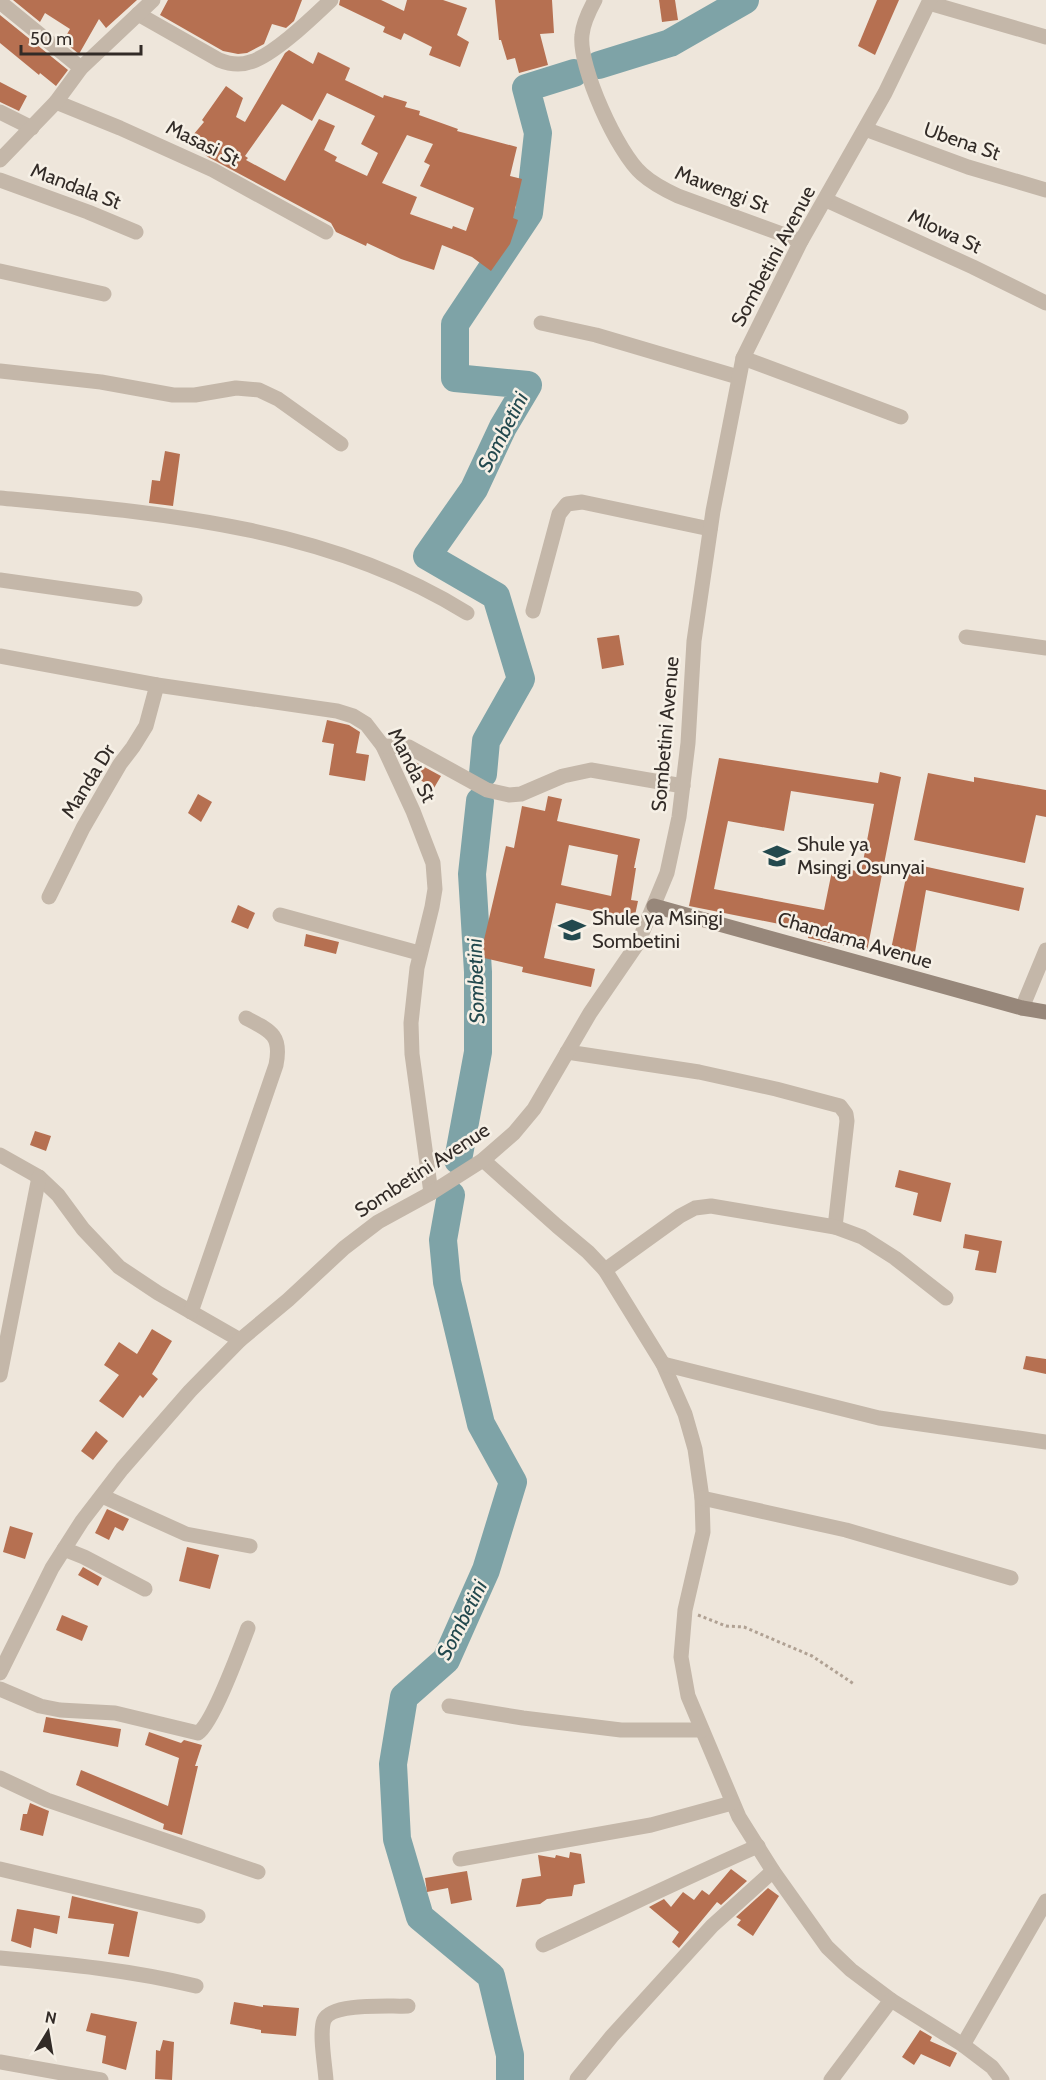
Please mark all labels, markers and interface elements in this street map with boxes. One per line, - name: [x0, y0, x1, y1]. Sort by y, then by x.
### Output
- scale bar: [21, 18, 141, 56]
- text: 50 m: [30, 28, 72, 50]
- street label: Masasi St: [162, 115, 244, 171]
- street label: Ubena St: [921, 117, 1004, 165]
- street label: Mandala St: [28, 158, 125, 214]
- street label: Mawengi St: [672, 160, 773, 218]
- street label: Sombetini Avenue: [726, 182, 820, 330]
- street label: Mlowa St: [904, 204, 986, 259]
- water label: Sombetini: [472, 388, 533, 476]
- street label: Sombetini Avenue: [646, 655, 684, 813]
- street label: Manda St: [383, 724, 441, 806]
- street label: Manda Dr: [56, 739, 120, 822]
- place label: Shule ya Msingi Osunyai: [797, 832, 925, 879]
- school or university icon: Shule ya Msingi Osunyai: [762, 841, 792, 871]
- place label: Shule ya Msingi Sombetini: [592, 906, 723, 953]
- street label: Chandama Avenue: [775, 906, 935, 974]
- school or university icon: Shule ya Msingi Sombetini: [557, 915, 587, 945]
- water label: Sombetini: [461, 937, 489, 1024]
- street label: Sombetini Avenue: [350, 1117, 494, 1223]
- water label: Sombetini: [431, 1576, 492, 1664]
- north arrow: [18, 2002, 78, 2062]
- text: N: [43, 2007, 58, 2028]

